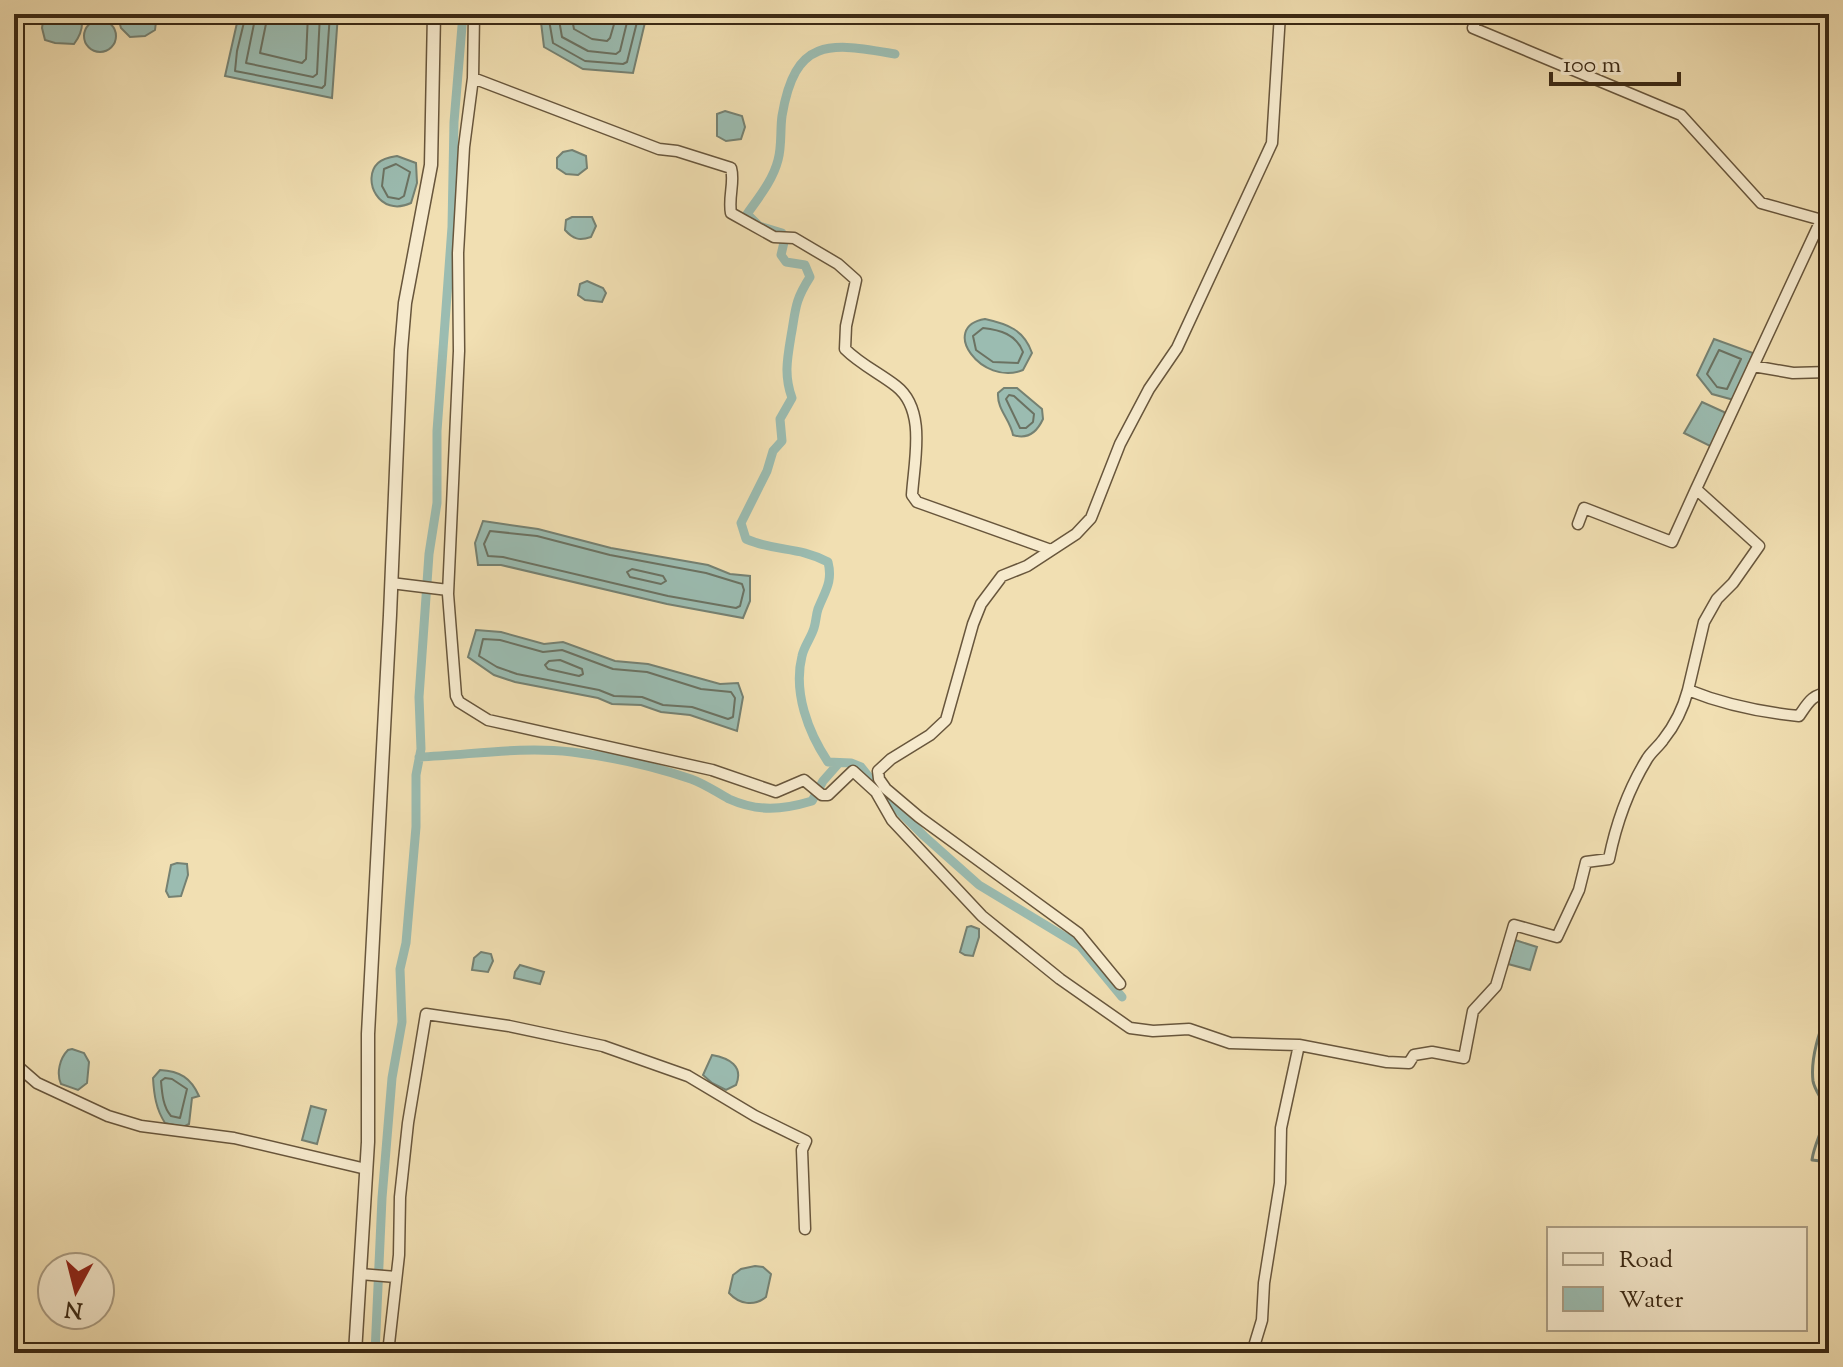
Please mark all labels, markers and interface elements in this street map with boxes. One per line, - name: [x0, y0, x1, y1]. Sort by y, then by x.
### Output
- scale bar: [1551, 36, 1679, 86]
- text: 100 m: [1563, 49, 1621, 83]
- legend: [1547, 1227, 1807, 1331]
- text: Road: [1619, 1244, 1673, 1278]
- north arrow: [36, 1251, 116, 1331]
- text: Water: [1619, 1284, 1683, 1318]
- text: N: [63, 1291, 85, 1325]

